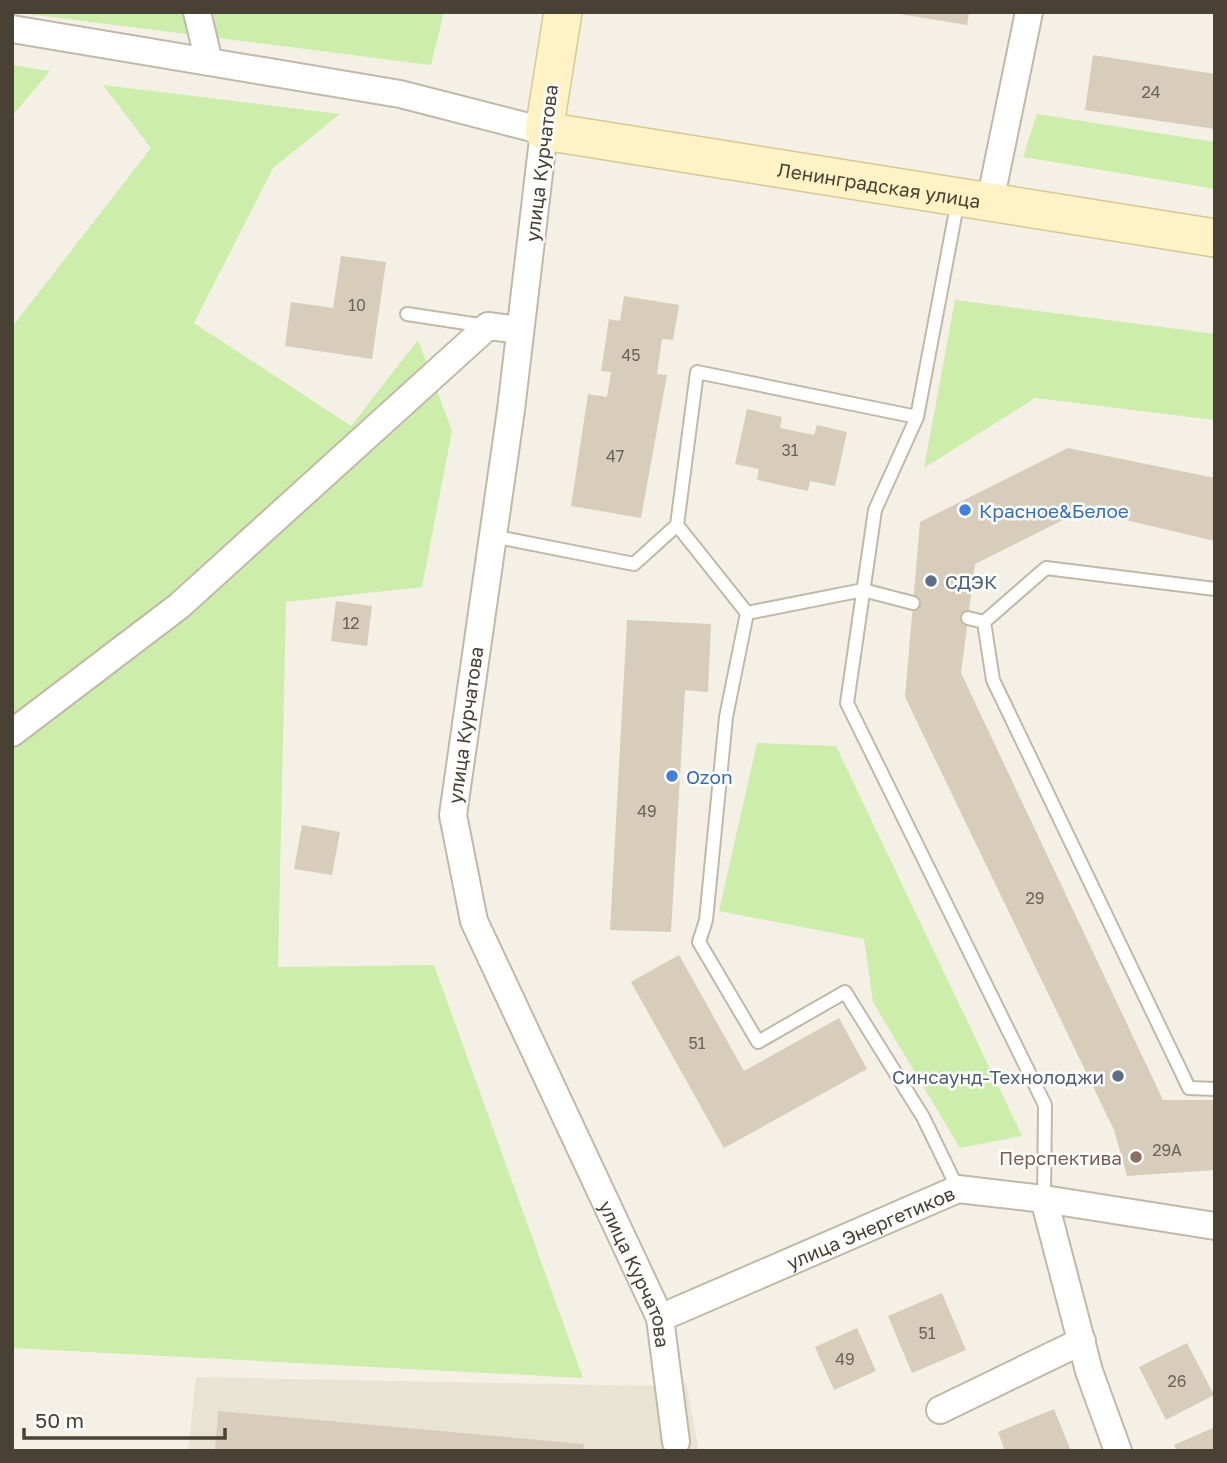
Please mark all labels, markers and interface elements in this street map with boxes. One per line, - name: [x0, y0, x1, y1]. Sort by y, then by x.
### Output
- house number: 24: [1141, 82, 1161, 102]
- street label: улица Курчатова: [520, 83, 562, 243]
- street label: Ленинградская улица: [776, 157, 982, 212]
- house number: 10: [348, 295, 366, 315]
- house number: 45: [621, 345, 641, 365]
- house number: 31: [781, 440, 799, 460]
- house number: 47: [606, 446, 624, 466]
- place label: Красное&Белое: [979, 499, 1129, 522]
- marker: Красное&Белое: [957, 502, 973, 518]
- place label: СДЭК: [945, 570, 997, 593]
- marker: СДЭК: [923, 573, 939, 589]
- house number: 12: [342, 613, 360, 633]
- street label: улица Курчатова: [443, 645, 487, 805]
- place label: Ozon: [686, 765, 733, 788]
- marker: Ozon: [664, 768, 680, 784]
- house number: 49: [637, 801, 657, 821]
- house number: 29: [1026, 888, 1044, 908]
- house number: 51: [688, 1033, 706, 1053]
- place label: Синсаунд-Технолоджи: [892, 1065, 1104, 1088]
- marker: Синсаунд-Технолоджи: [1110, 1068, 1126, 1084]
- house number: 29А: [1152, 1140, 1182, 1160]
- place label: Перспектива: [999, 1146, 1122, 1169]
- marker: Перспектива: [1128, 1149, 1144, 1165]
- street label: улица Энергетиков: [783, 1181, 958, 1273]
- street label: улица Курчатова: [595, 1196, 675, 1349]
- house number: 51: [918, 1323, 936, 1343]
- house number: 49: [835, 1349, 855, 1369]
- house number: 26: [1168, 1371, 1186, 1391]
- scale bar: [24, 1396, 226, 1440]
- text: 50 m: [35, 1407, 84, 1433]

